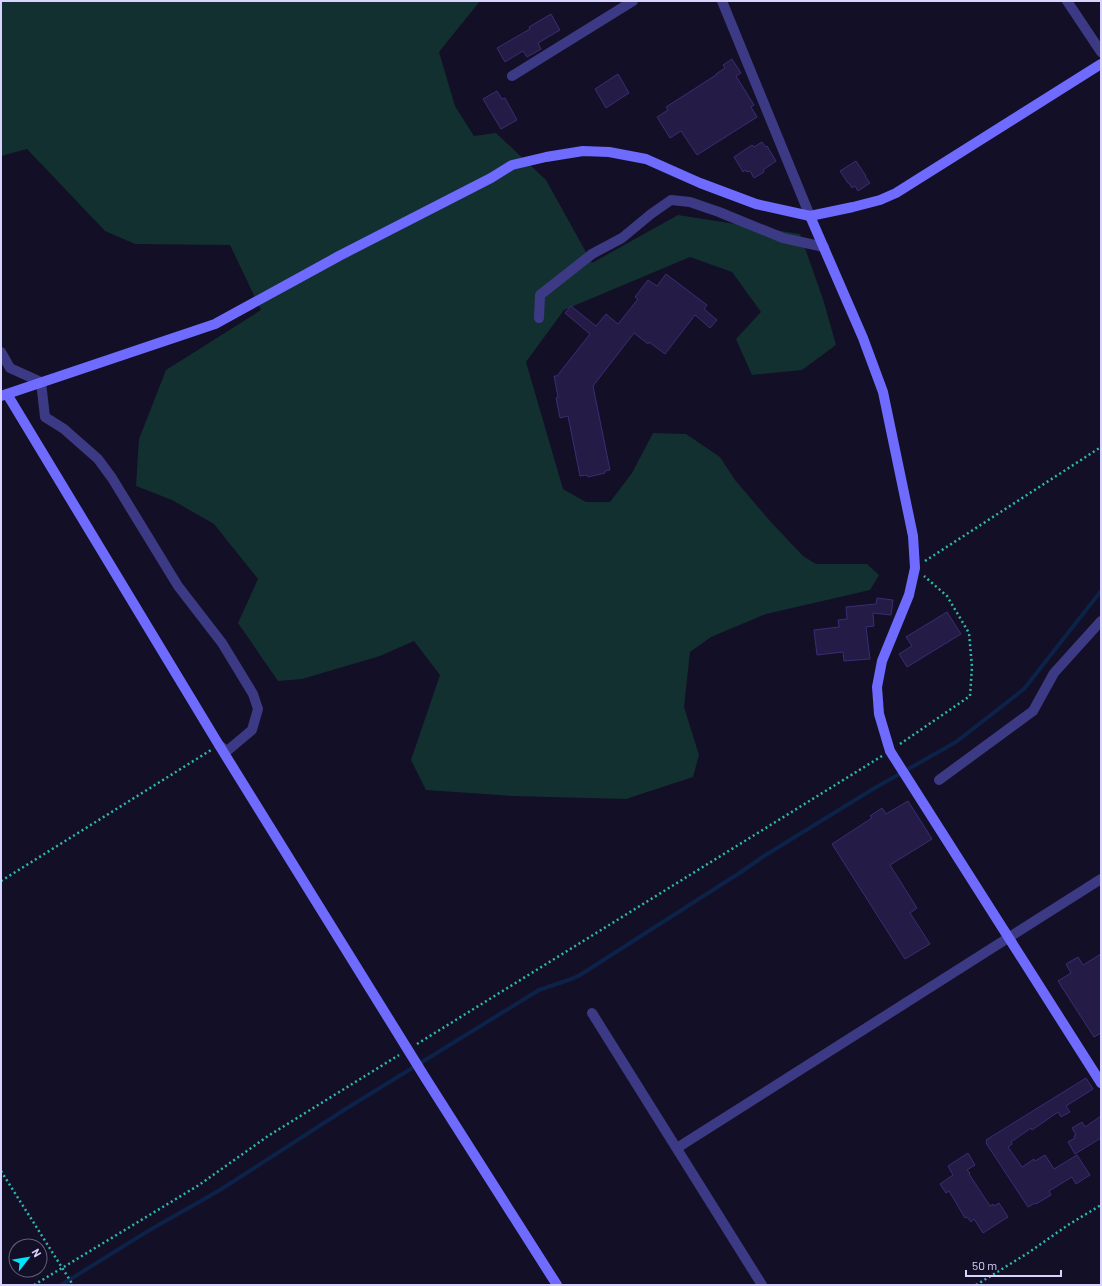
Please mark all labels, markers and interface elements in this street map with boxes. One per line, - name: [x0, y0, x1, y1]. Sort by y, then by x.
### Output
- north arrow: [8, 1238, 48, 1278]
- text: N: [30, 1246, 44, 1259]
- scale bar: [966, 1252, 1061, 1278]
- text: 50 m: [972, 1258, 997, 1272]

